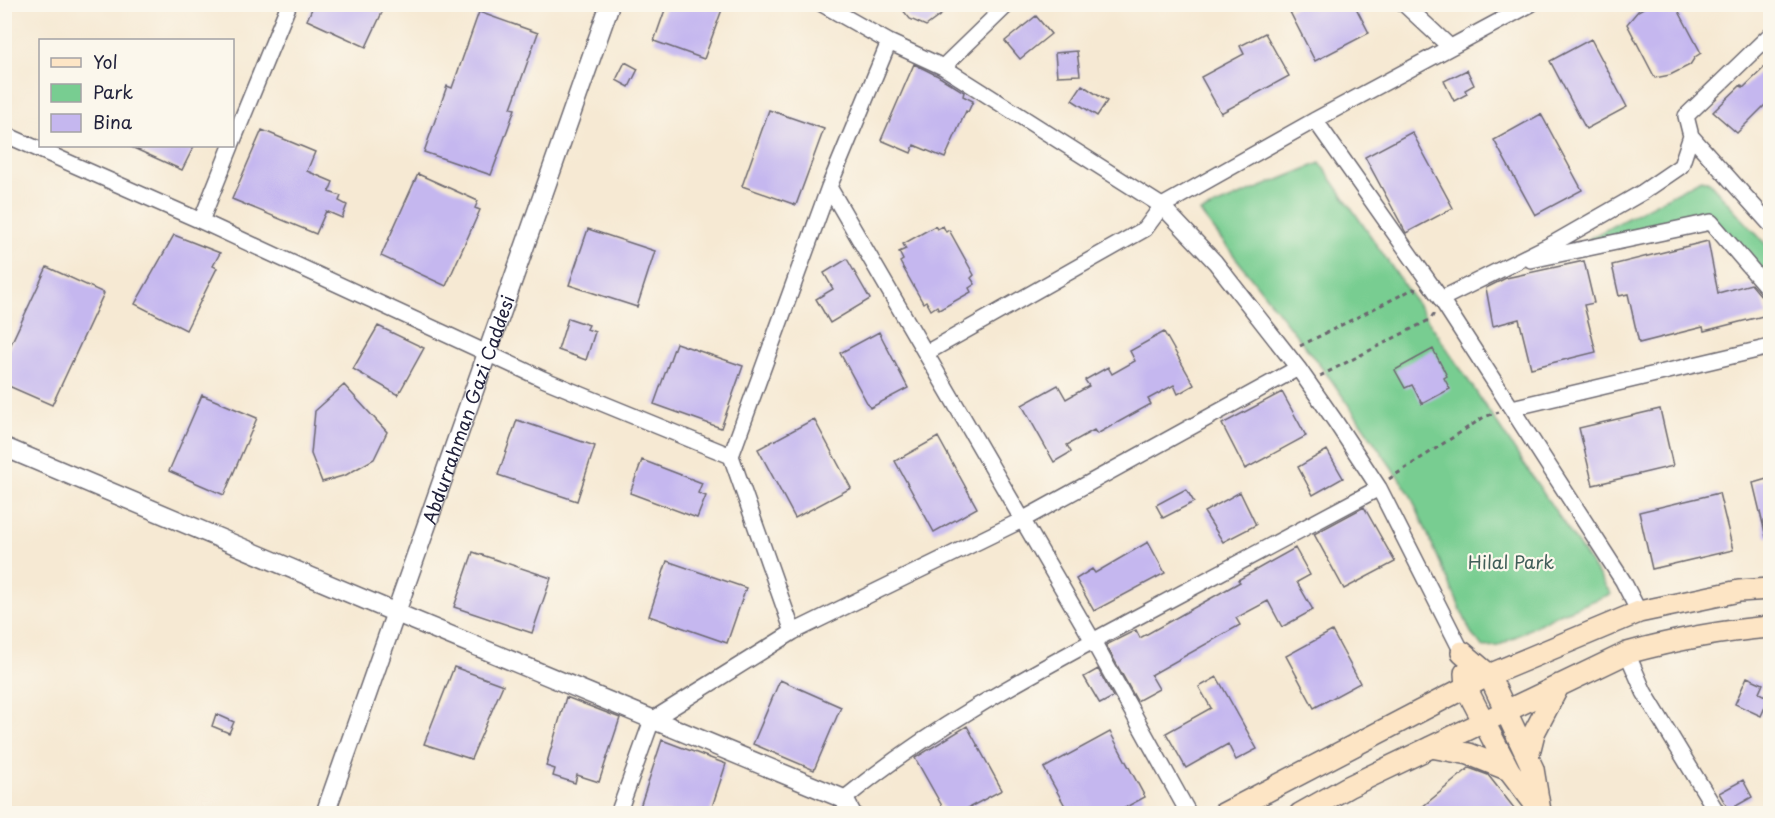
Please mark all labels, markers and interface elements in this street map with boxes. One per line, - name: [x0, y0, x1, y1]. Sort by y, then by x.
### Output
- legend: [39, 39, 234, 147]
- text: Yol: [93, 48, 118, 75]
- text: Park: [93, 78, 133, 105]
- text: Bina: [93, 108, 133, 135]
- street label: Abdurrahman Gazi Caddesi: [415, 291, 520, 527]
- park label: Hilal Park: [1468, 548, 1554, 575]

